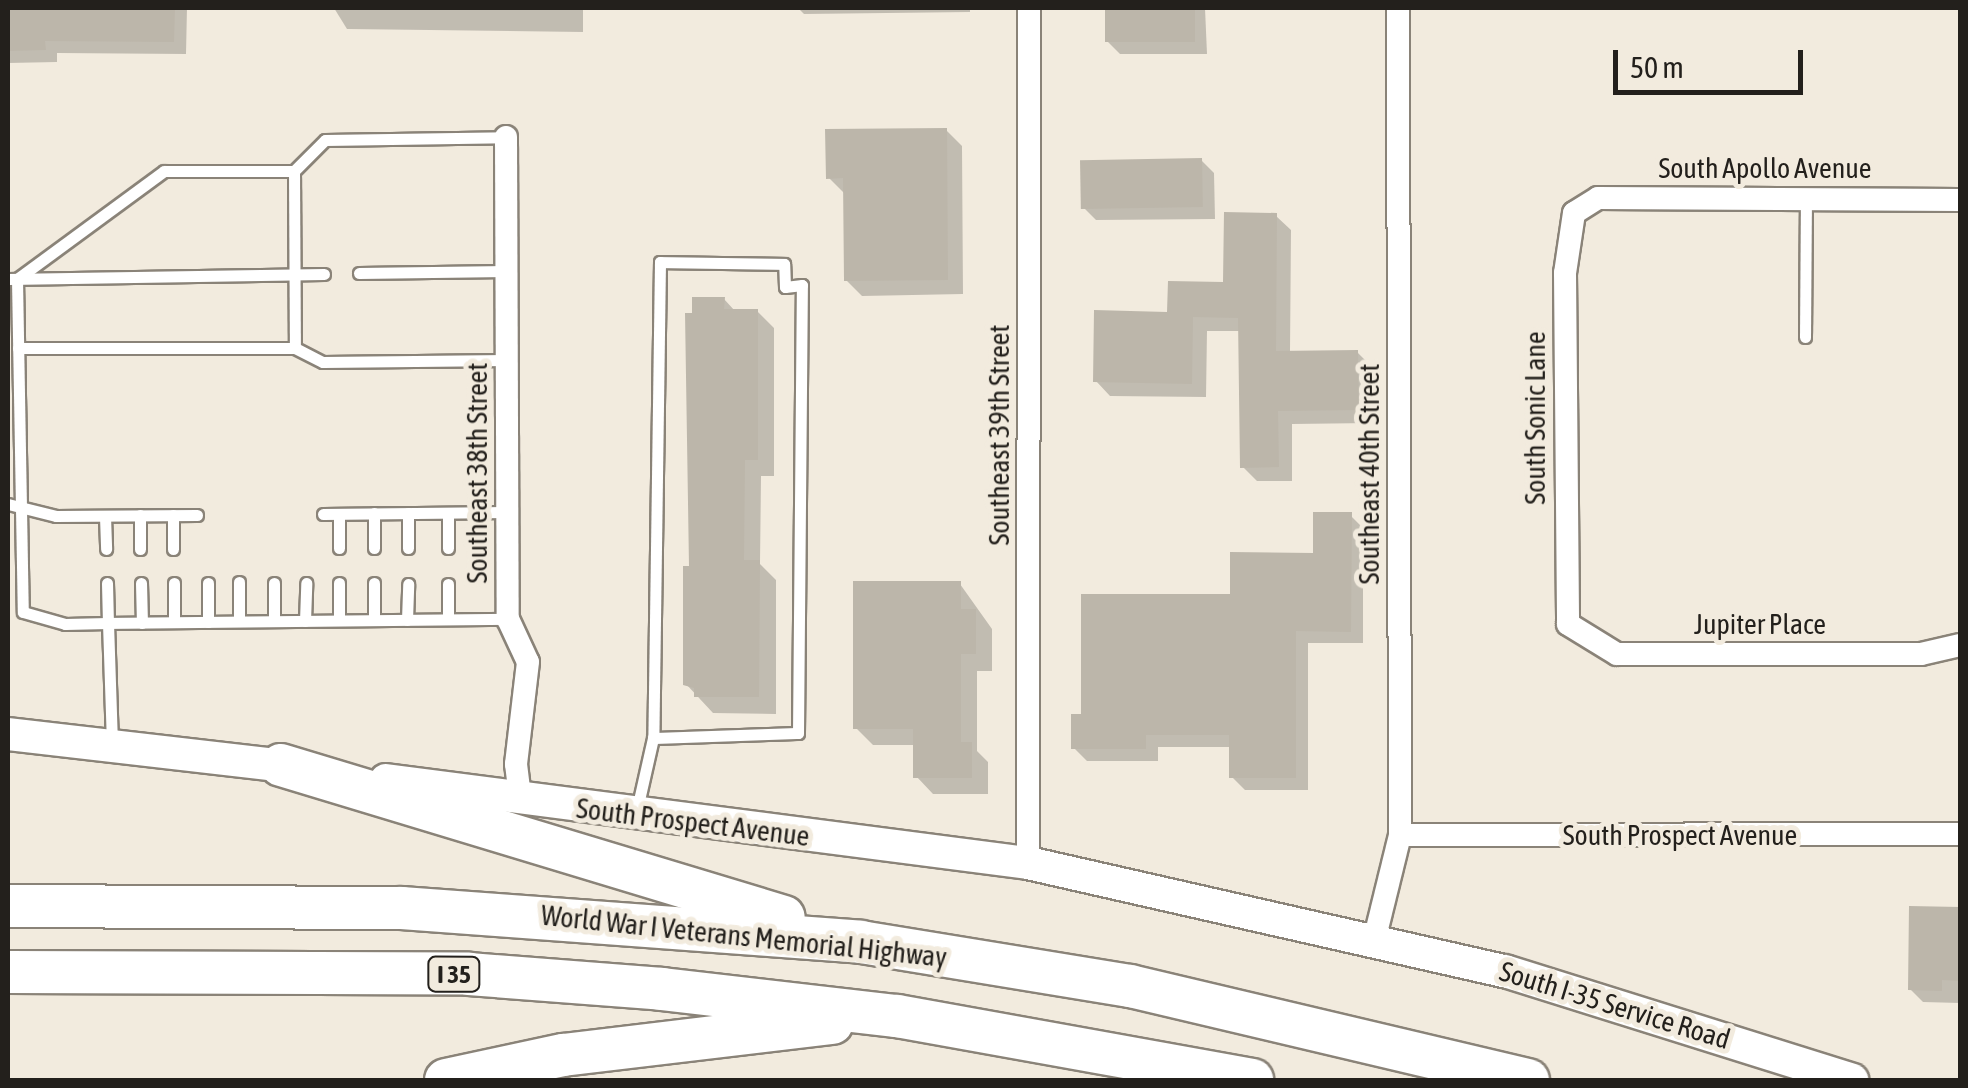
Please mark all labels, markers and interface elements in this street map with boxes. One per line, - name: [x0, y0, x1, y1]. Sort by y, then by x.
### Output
- scale bar: [1618, 30, 1808, 92]
- text: 50 m: [1630, 50, 1684, 84]
- street label: South Apollo Avenue: [1658, 151, 1872, 185]
- street label: Southeast 39th Street: [982, 325, 1016, 545]
- street label: South Sonic Lane: [1518, 331, 1552, 505]
- street label: Southeast 38th Street: [460, 363, 494, 583]
- street label: Southeast 40th Street: [1352, 364, 1386, 584]
- street label: Jupiter Place: [1694, 607, 1826, 641]
- street label: South Prospect Avenue: [575, 791, 811, 853]
- street label: South Prospect Avenue: [1563, 818, 1797, 852]
- street label: World War I Veterans Memorial Highway: [539, 898, 949, 974]
- road number: I 35: [426, 954, 482, 994]
- street label: South I-35 Service Road: [1496, 954, 1734, 1056]

